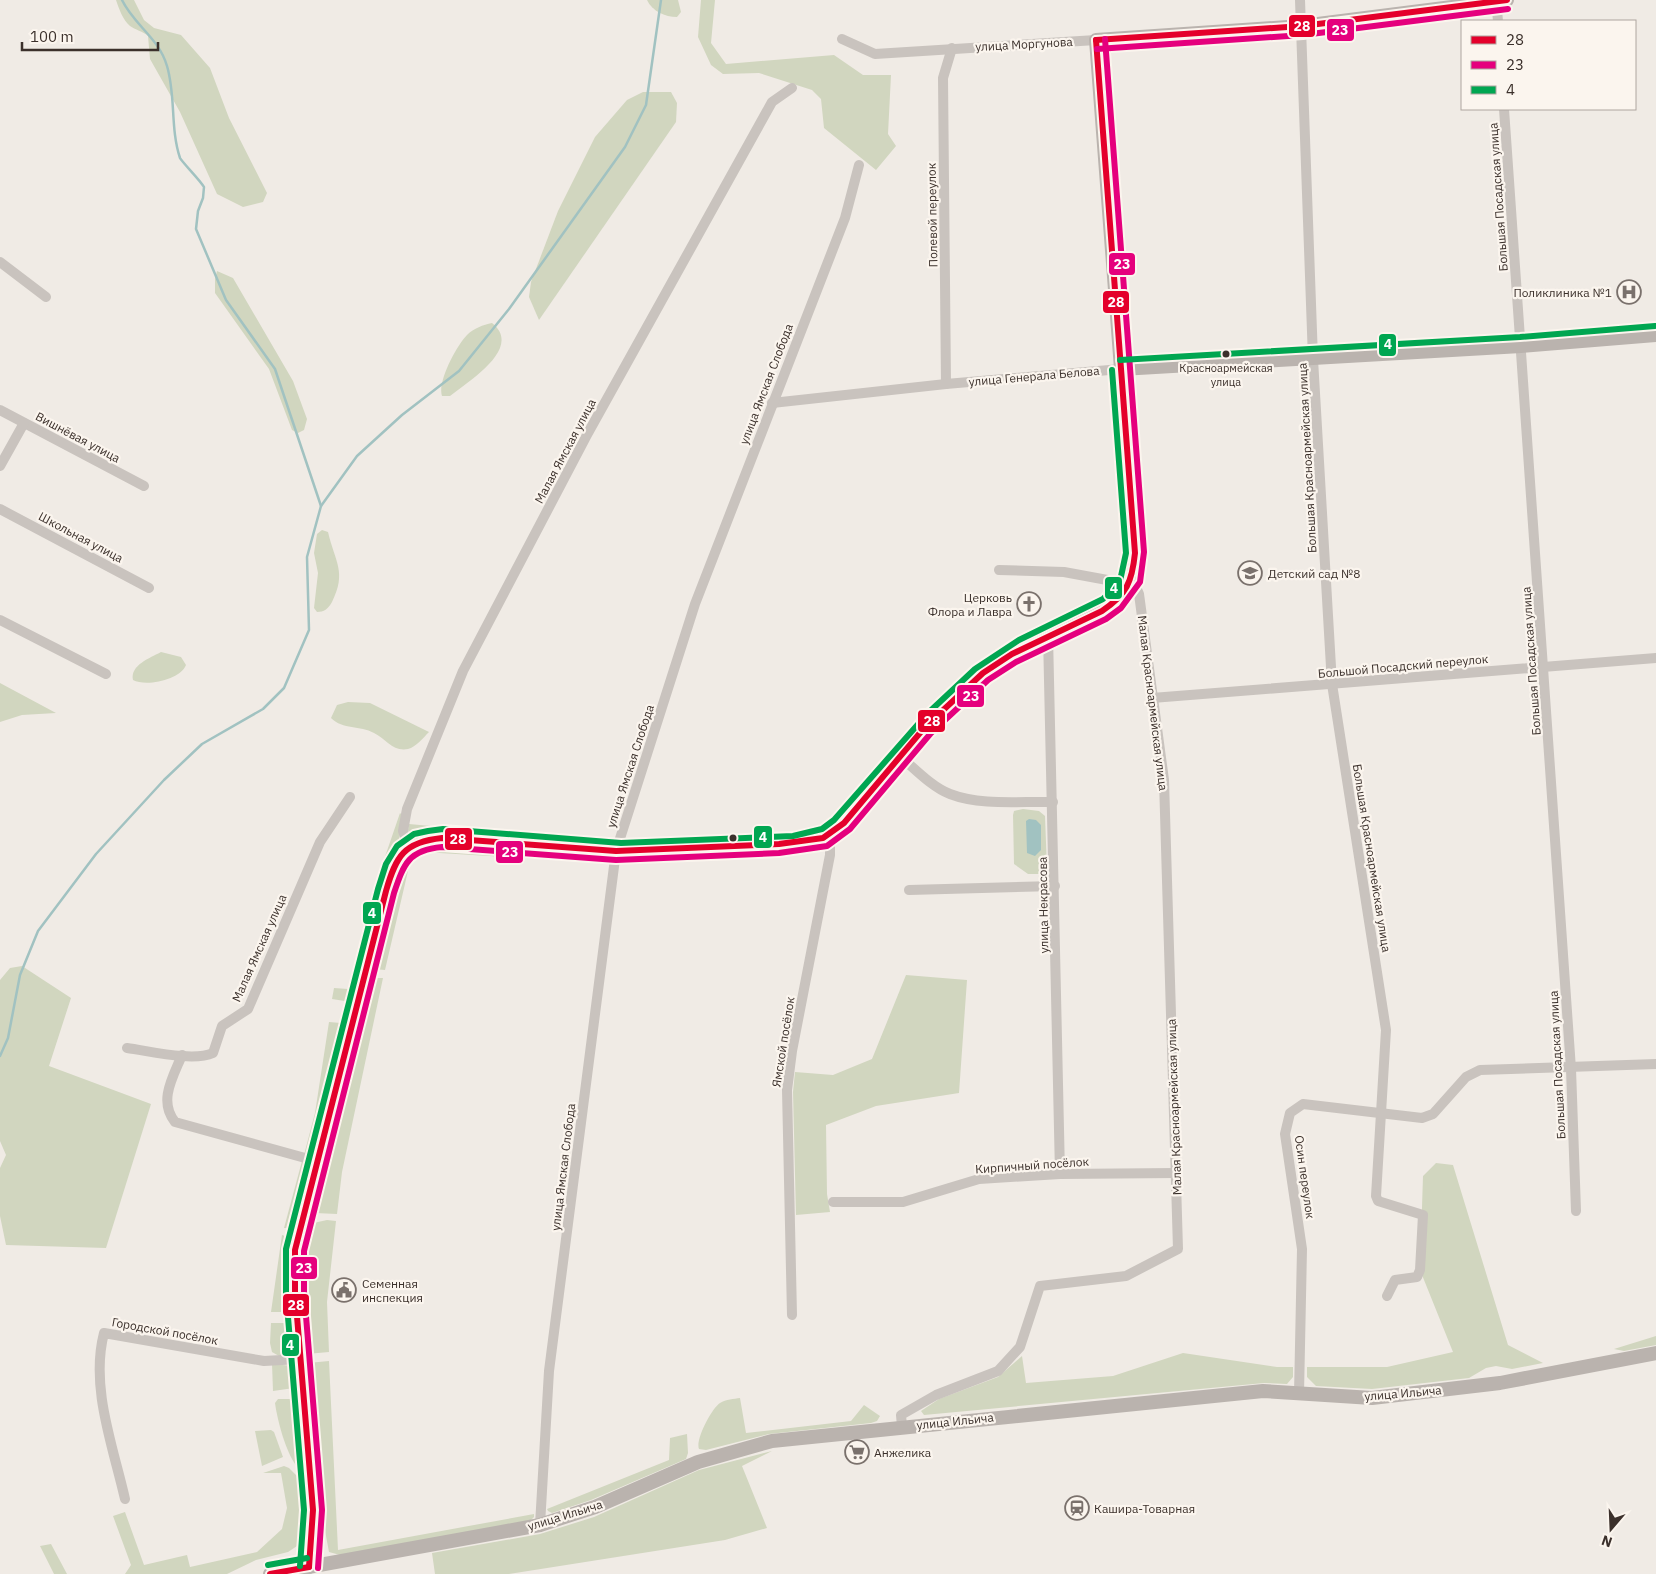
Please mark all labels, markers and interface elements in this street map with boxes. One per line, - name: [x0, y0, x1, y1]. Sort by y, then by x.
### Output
- line badge: 28: [1288, 14, 1316, 38]
- text: 28: [1294, 17, 1310, 35]
- line badge: 23: [1326, 18, 1355, 42]
- scale bar: [22, 20, 159, 52]
- legend: [1461, 20, 1636, 110]
- text: 23: [1332, 21, 1348, 39]
- text: 100 m: [30, 27, 74, 46]
- text: 28: [1506, 30, 1524, 49]
- street label: улица Моргунова: [975, 34, 1074, 54]
- text: 23: [1506, 55, 1524, 74]
- text: 4: [1506, 80, 1515, 99]
- street label: Большая Посадская улица: [1485, 122, 1511, 272]
- street label: Полевой переулок: [924, 162, 940, 267]
- line badge: 23: [1108, 252, 1136, 276]
- text: 23: [1114, 255, 1130, 273]
- hospital icon: Поликлиника №1: [1616, 279, 1642, 305]
- place label: Поликлиника №1: [1513, 285, 1612, 300]
- line badge: 28: [1102, 290, 1130, 314]
- text: 28: [1108, 293, 1124, 311]
- street label: улица Ямская Слобода: [736, 321, 796, 447]
- line badge: 4: [1378, 333, 1397, 357]
- text: 4: [1384, 335, 1392, 353]
- marker: Красноармейская улица: [1221, 349, 1231, 359]
- place label: Красноармейская улица: [1179, 361, 1273, 389]
- street label: Большая Красноармейская улица: [1294, 362, 1319, 553]
- street label: улица Генерала Белова: [968, 363, 1101, 389]
- street label: Малая Ямская улица: [531, 396, 599, 506]
- street label: Вишнёвая улица: [33, 408, 123, 466]
- street label: Школьная улица: [36, 508, 126, 566]
- school or university icon: Детский сад №8: [1237, 560, 1263, 586]
- place label: Детский сад №8: [1268, 566, 1360, 581]
- line badge: 4: [1104, 576, 1123, 600]
- text: 4: [1110, 579, 1118, 597]
- street label: Большая Посадская улица: [1518, 586, 1544, 736]
- place label: Церковь Флора и Лавра: [928, 590, 1013, 619]
- church icon: Церковь Флора и Лавра: [1016, 591, 1042, 617]
- street label: Малая Красноармейская улица: [1135, 614, 1171, 792]
- street label: Большой Посадский переулок: [1317, 651, 1489, 681]
- line badge: 23: [956, 684, 985, 708]
- text: 23: [963, 687, 979, 705]
- street label: улица Ямская Слобода: [603, 702, 657, 829]
- line badge: 28: [917, 709, 946, 733]
- text: 28: [924, 712, 940, 730]
- street label: Большая Красноармейская улица: [1350, 763, 1394, 954]
- line badge: 4: [753, 825, 773, 849]
- line badge: 28: [444, 827, 473, 851]
- text: 4: [759, 828, 767, 846]
- text: 28: [450, 830, 466, 848]
- unlabelled marker: [728, 833, 738, 843]
- line badge: 23: [495, 840, 524, 864]
- text: 23: [502, 843, 518, 861]
- street label: улица Некрасова: [1035, 856, 1051, 954]
- street label: Малая Ямская улица: [229, 891, 290, 1004]
- line badge: 4: [362, 901, 382, 925]
- text: 4: [368, 904, 376, 922]
- street label: Большая Посадская улица: [1546, 990, 1568, 1140]
- street label: Ямской посёлок: [768, 995, 798, 1088]
- street label: Малая Красноармейская улица: [1163, 1018, 1185, 1196]
- street label: улица Ямская Слобода: [548, 1102, 578, 1232]
- street label: Осин переулок: [1292, 1134, 1318, 1220]
- street label: Кирпичный посёлок: [975, 1154, 1090, 1176]
- line badge: 23: [290, 1256, 318, 1280]
- text: 23: [296, 1259, 312, 1277]
- place label: Семенная инспекция: [362, 1276, 423, 1305]
- public building icon: Семенная инспекция: [331, 1277, 357, 1303]
- line badge: 28: [282, 1293, 310, 1317]
- text: 28: [288, 1296, 304, 1314]
- street label: Городской посёлок: [111, 1314, 220, 1348]
- line badge: 4: [281, 1333, 300, 1357]
- text: 4: [286, 1336, 294, 1354]
- street label: улица Ильича: [1364, 1382, 1443, 1404]
- street label: улица Ильича: [916, 1409, 995, 1433]
- supermarket icon: Анжелика: [844, 1439, 870, 1465]
- place label: Анжелика: [874, 1445, 932, 1460]
- station icon: Кашира-Товарная: [1064, 1495, 1090, 1521]
- street label: улица Ильича: [526, 1496, 605, 1534]
- place label: Кашира-Товарная: [1094, 1501, 1195, 1516]
- north arrow: [1586, 1504, 1636, 1554]
- text: N: [1599, 1531, 1614, 1551]

